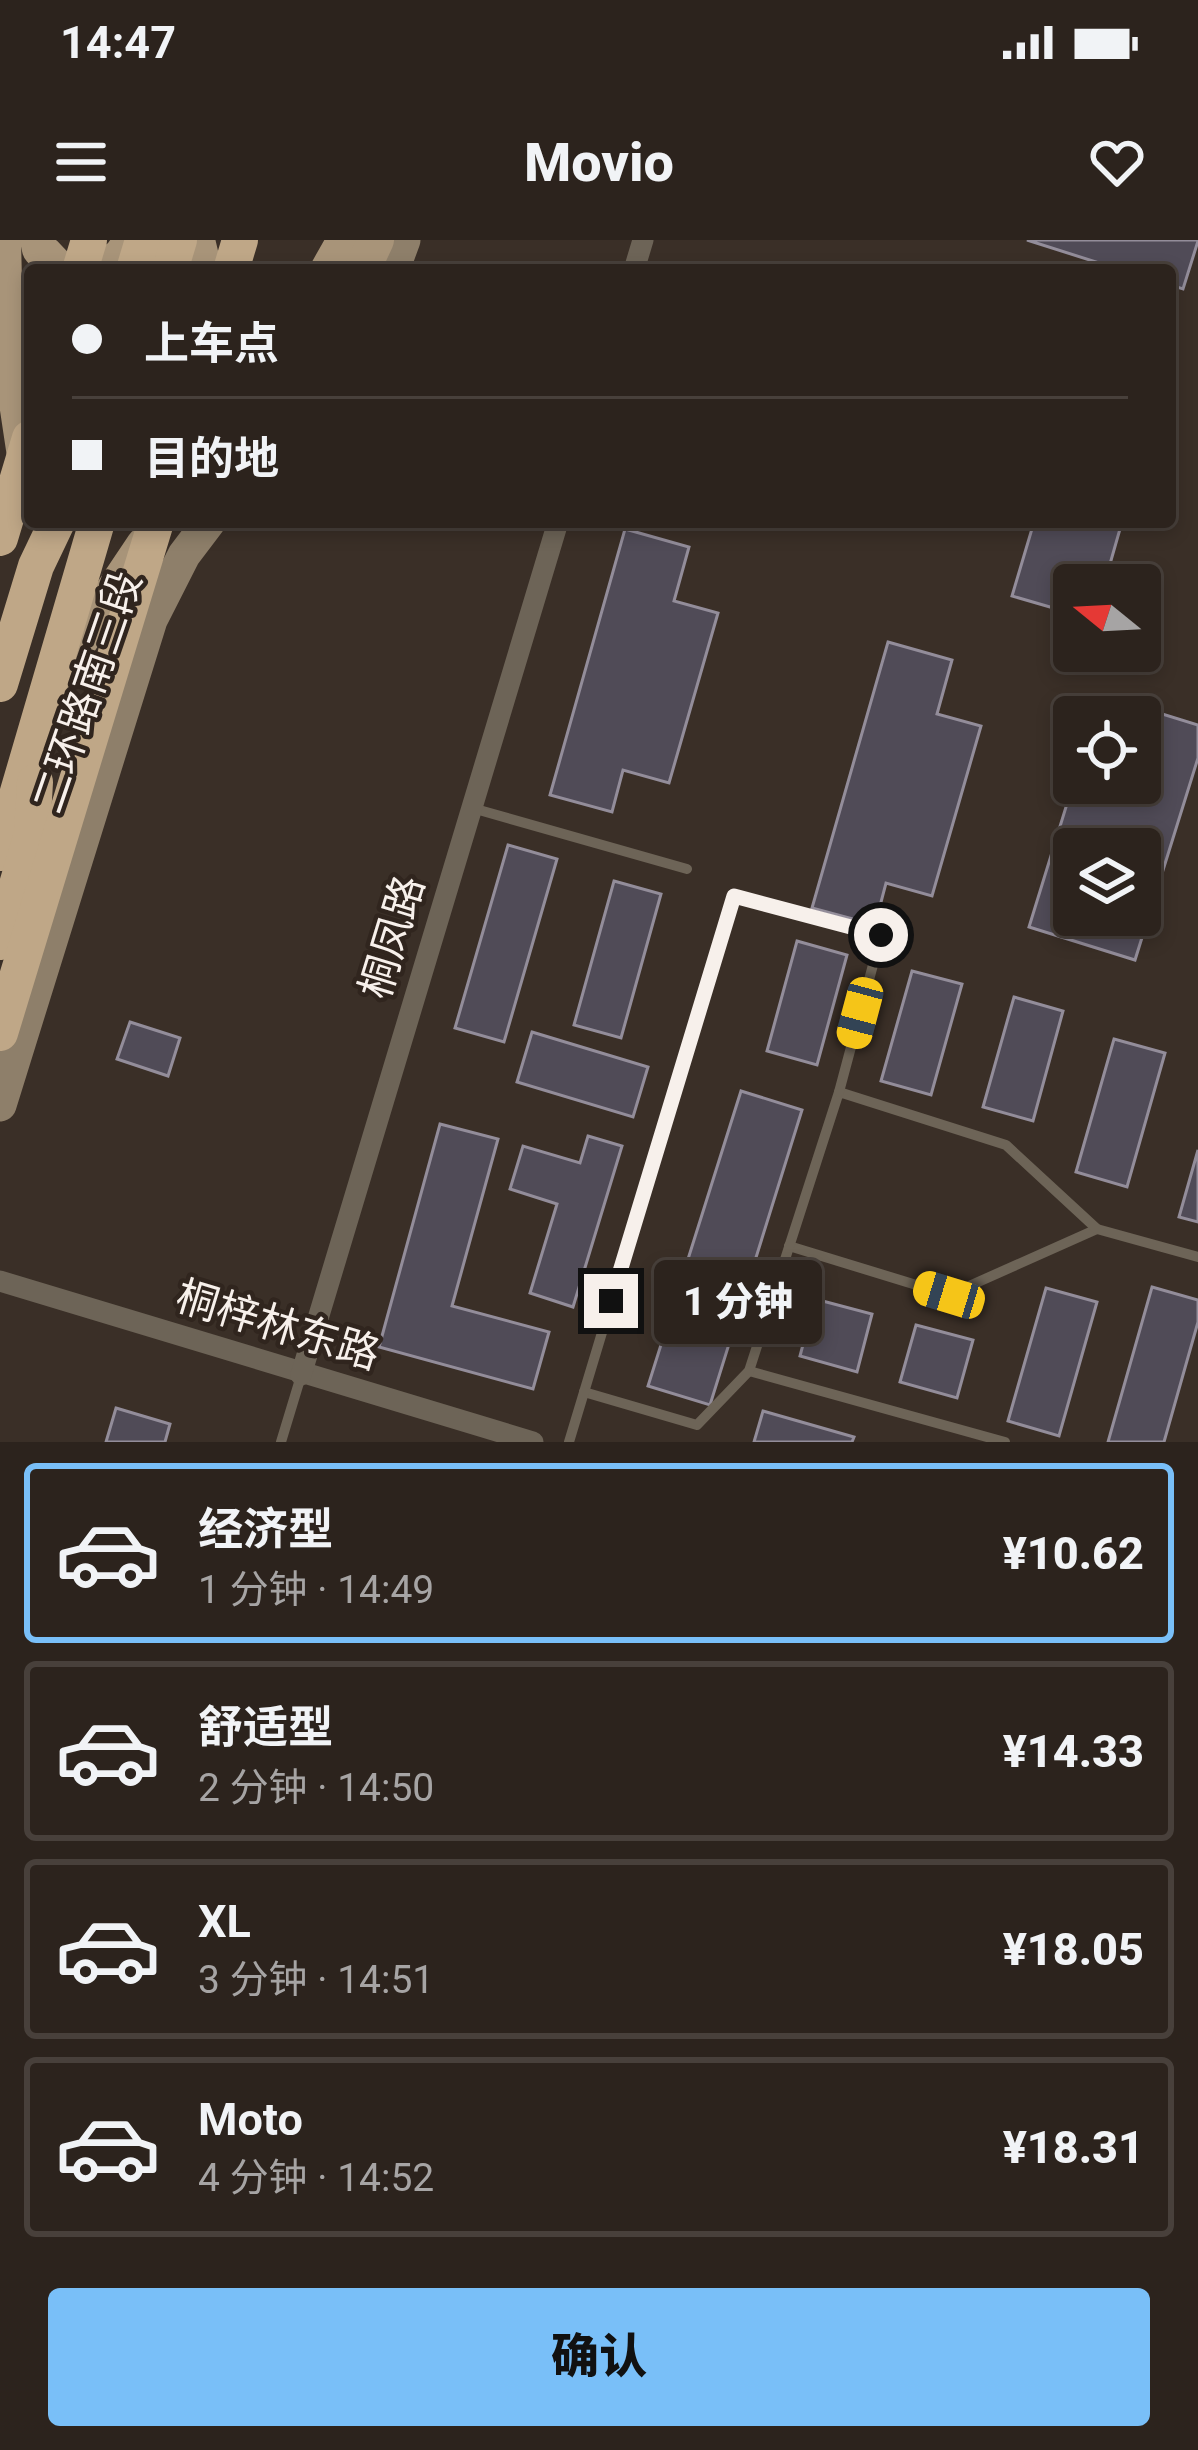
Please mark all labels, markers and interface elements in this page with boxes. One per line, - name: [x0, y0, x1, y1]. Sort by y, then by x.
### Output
- text: 14:47: [60, 16, 176, 69]
- icon: menu: [48, 129, 114, 195]
- icon: heart: [1084, 129, 1150, 195]
- text: Movio: [524, 131, 674, 194]
- text: 上车点: [144, 317, 279, 370]
- text: 目的地: [144, 432, 279, 485]
- north arrow: [1053, 564, 1161, 672]
- map controls: [1053, 564, 1161, 936]
- street label: 二环路南三段: [23, 565, 151, 819]
- button: locate: [1053, 696, 1161, 804]
- button: layers: [1053, 828, 1161, 936]
- street label: 桐凤路: [350, 870, 434, 1004]
- route start: [854, 908, 908, 962]
- car: [833, 974, 887, 1052]
- callout: 1 分钟: [653, 1259, 821, 1343]
- car: [909, 1267, 989, 1323]
- street label: 桐梓林东路: [170, 1271, 386, 1379]
- route end: [584, 1274, 638, 1328]
- text: 1 分钟: [683, 1279, 793, 1325]
- icon: car: [54, 1499, 162, 1607]
- text: 经济型: [198, 1503, 333, 1556]
- text: ¥10.62: [1003, 1527, 1144, 1580]
- text: 1 分钟 · 14:49: [198, 1567, 434, 1613]
- icon: car: [54, 1697, 162, 1805]
- text: 舒适型: [198, 1701, 333, 1754]
- text: ¥14.33: [1003, 1725, 1144, 1778]
- text: 2 分钟 · 14:50: [198, 1765, 434, 1811]
- icon: car: [54, 1895, 162, 2003]
- text: XL: [198, 1895, 251, 1948]
- text: ¥18.05: [1003, 1923, 1144, 1976]
- text: 3 分钟 · 14:51: [198, 1957, 434, 2003]
- icon: car: [54, 2093, 162, 2201]
- text: Moto: [198, 2093, 303, 2146]
- text: ¥18.31: [1003, 2121, 1144, 2174]
- text: 4 分钟 · 14:52: [198, 2155, 434, 2201]
- button: 确认: [48, 2288, 1150, 2426]

